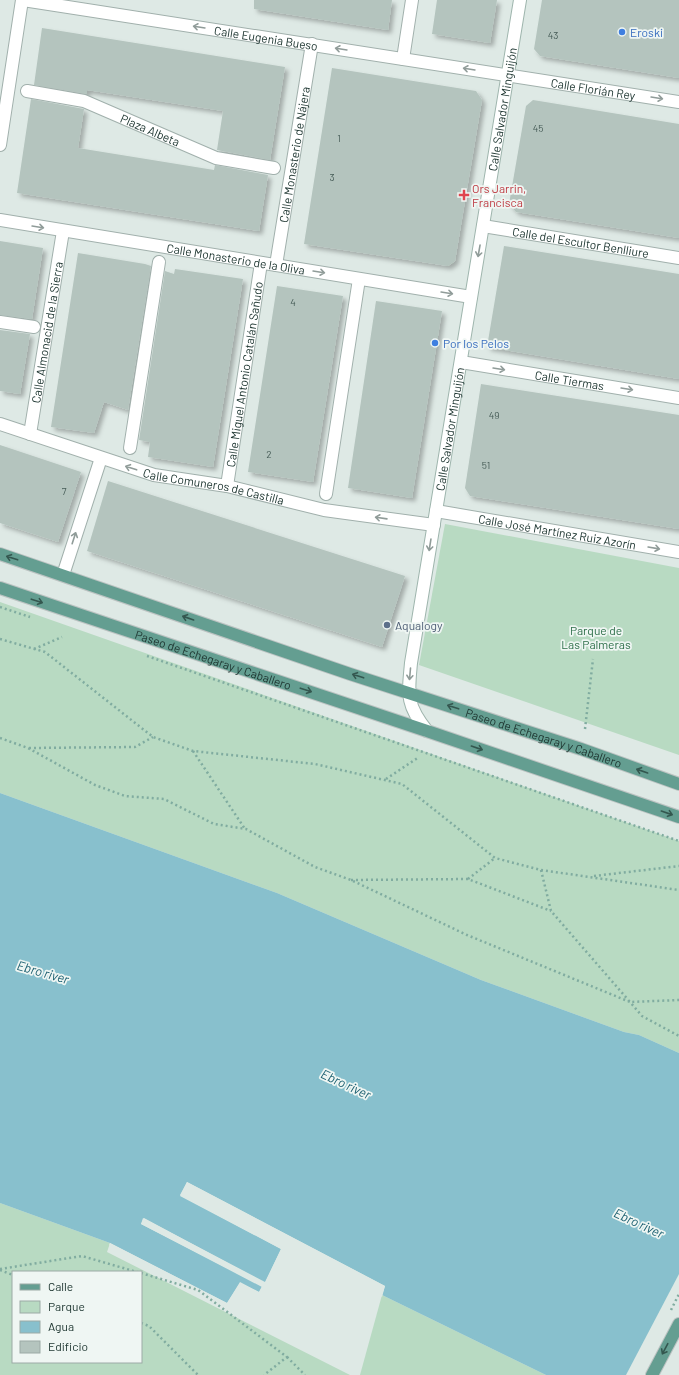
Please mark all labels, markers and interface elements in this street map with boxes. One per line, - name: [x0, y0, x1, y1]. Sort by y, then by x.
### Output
- one-way arrow: [193, 23, 206, 31]
- street label: Calle Eugenia Bueso: [213, 23, 319, 53]
- place label: Eroski: [630, 25, 663, 39]
- marker: Eroski: [617, 27, 627, 37]
- house number: 43: [548, 29, 558, 41]
- one-way arrow: [335, 45, 348, 53]
- street label: Calle Salvador Minguijón: [485, 46, 519, 172]
- one-way arrow: [463, 65, 476, 73]
- street label: Calle Florián Rey: [550, 75, 637, 102]
- street label: Calle Monasterio de Nájera: [276, 85, 312, 224]
- one-way arrow: [650, 94, 663, 102]
- street label: Plaza Albeta: [118, 111, 182, 149]
- house number: 45: [533, 122, 543, 134]
- house number: 1: [337, 132, 341, 144]
- house number: 3: [329, 171, 335, 183]
- place label: Ors Jarrin, Francisca: [472, 181, 526, 209]
- marker: Ors Jarrin, Francisca: [459, 190, 469, 200]
- one-way arrow: [32, 223, 45, 231]
- street label: Calle del Escultor Benlliure: [511, 224, 650, 260]
- street label: Calle Monasterio de la Oliva: [166, 240, 306, 277]
- one-way arrow: [475, 244, 483, 257]
- street label: Calle Almonacid de la Sierra: [28, 261, 65, 404]
- one-way arrow: [312, 269, 325, 277]
- street label: Calle Miguel Antonio Catalán Sañudo: [223, 281, 265, 468]
- one-way arrow: [440, 289, 453, 297]
- house number: 4: [290, 296, 296, 308]
- place label: Por los Pelos: [443, 336, 509, 350]
- marker: Por los Pelos: [430, 338, 440, 348]
- one-way arrow: [492, 365, 505, 373]
- street label: Calle Salvador Minguijón: [432, 366, 467, 492]
- street label: Calle Tiermas: [534, 367, 605, 393]
- one-way arrow: [620, 386, 633, 394]
- house number: 49: [489, 409, 499, 421]
- house number: 2: [266, 448, 272, 460]
- house number: 51: [482, 459, 490, 471]
- one-way arrow: [124, 464, 137, 471]
- street label: Calle Comuneros de Castilla: [141, 465, 286, 507]
- house number: 7: [62, 485, 67, 497]
- street label: Calle José Martínez Ruiz Azorín: [477, 511, 637, 552]
- one-way arrow: [375, 514, 388, 522]
- one-way arrow: [71, 532, 79, 544]
- one-way arrow: [426, 538, 434, 551]
- one-way arrow: [647, 544, 660, 552]
- one-way arrow: [6, 554, 19, 561]
- one-way arrow: [31, 597, 43, 605]
- one-way arrow: [183, 614, 195, 622]
- place label: Aqualogy: [395, 618, 443, 632]
- marker: Aqualogy: [382, 620, 392, 630]
- park label: Parque de Las Palmeras: [561, 623, 631, 651]
- street label: Paseo de Echegaray y Caballero: [133, 627, 293, 692]
- one-way arrow: [407, 667, 414, 680]
- one-way arrow: [353, 672, 365, 680]
- one-way arrow: [300, 687, 312, 695]
- one-way arrow: [447, 703, 459, 711]
- street label: Paseo de Echegaray y Caballero: [464, 705, 624, 770]
- one-way arrow: [471, 744, 483, 752]
- one-way arrow: [636, 767, 649, 774]
- one-way arrow: [661, 809, 673, 817]
- water label: Ebro river: [15, 957, 71, 987]
- water label: Ebro river: [318, 1065, 374, 1103]
- water label: Ebro river: [611, 1204, 667, 1242]
- legend: [12, 1271, 142, 1363]
- text: Calle: [48, 1279, 73, 1293]
- text: Parque: [48, 1299, 85, 1313]
- text: Agua: [48, 1319, 74, 1333]
- text: Edificio: [48, 1339, 88, 1353]
- one-way arrow: [661, 1343, 669, 1355]

